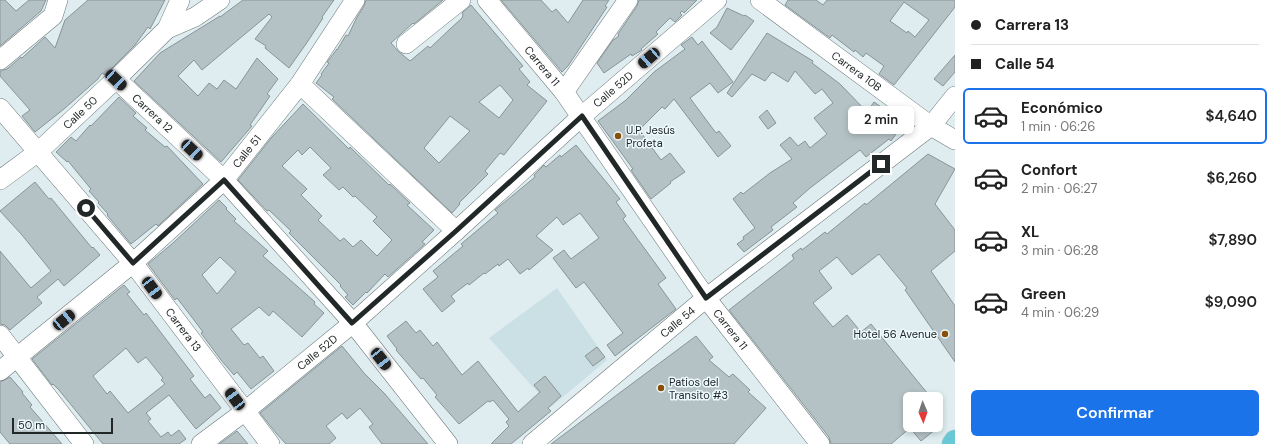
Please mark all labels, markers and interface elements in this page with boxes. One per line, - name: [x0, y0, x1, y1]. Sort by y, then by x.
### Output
- text: Carrera 13: [995, 15, 1069, 35]
- street label: Carrera 11: [521, 43, 563, 89]
- car: [636, 46, 662, 70]
- street label: Carrera 10B: [829, 48, 885, 94]
- text: Calle 54: [995, 54, 1055, 74]
- car: [103, 67, 129, 93]
- street label: Calle 52D: [590, 68, 636, 110]
- street label: Carrera 12: [129, 91, 176, 136]
- street label: Calle 50: [60, 93, 100, 132]
- icon: car: [973, 98, 1009, 134]
- text: Económico: [1021, 98, 1103, 118]
- callout: 2 min: [848, 106, 914, 134]
- text: $4,640: [1206, 106, 1257, 126]
- text: 2 min: [864, 111, 898, 128]
- text: 1 min · 06:26: [1021, 118, 1096, 135]
- place label: U.P. Jesús Profeta: [626, 123, 675, 150]
- marker: U.P. Jesús Profeta: [613, 131, 623, 141]
- street label: Calle 51: [229, 132, 264, 171]
- car: [179, 137, 205, 163]
- route end: [872, 155, 890, 173]
- icon: car: [973, 160, 1009, 196]
- text: Confort: [1021, 160, 1078, 180]
- text: $6,260: [1207, 168, 1257, 188]
- text: 2 min · 06:27: [1021, 180, 1098, 197]
- route start: [77, 199, 95, 217]
- icon: car: [973, 222, 1009, 258]
- text: XL: [1021, 222, 1039, 242]
- text: $7,890: [1208, 230, 1257, 250]
- text: 3 min · 06:28: [1021, 242, 1099, 259]
- car: [140, 275, 164, 301]
- icon: car: [973, 284, 1009, 320]
- text: Green: [1021, 284, 1066, 304]
- text: $9,090: [1205, 292, 1257, 312]
- street label: Calle 54: [657, 303, 698, 341]
- text: 4 min · 06:29: [1021, 304, 1099, 321]
- street label: Carrera 13: [163, 305, 205, 354]
- street label: Carrera 11: [710, 306, 751, 353]
- car: [51, 308, 77, 332]
- place label: Hotel 56 Avenue: [853, 327, 937, 341]
- marker: Hotel 56 Avenue: [940, 329, 950, 339]
- street label: Calle 52D: [294, 331, 341, 373]
- car: [369, 346, 393, 372]
- place label: Patios del Transito #3: [669, 375, 728, 402]
- marker: Patios del Transito #3: [656, 383, 666, 393]
- car: [223, 386, 247, 412]
- button: Confirmar: [971, 390, 1259, 436]
- north arrow: [903, 392, 943, 432]
- map controls: [903, 392, 943, 432]
- scale bar: [12, 416, 113, 435]
- text: 50 m: [18, 418, 45, 432]

